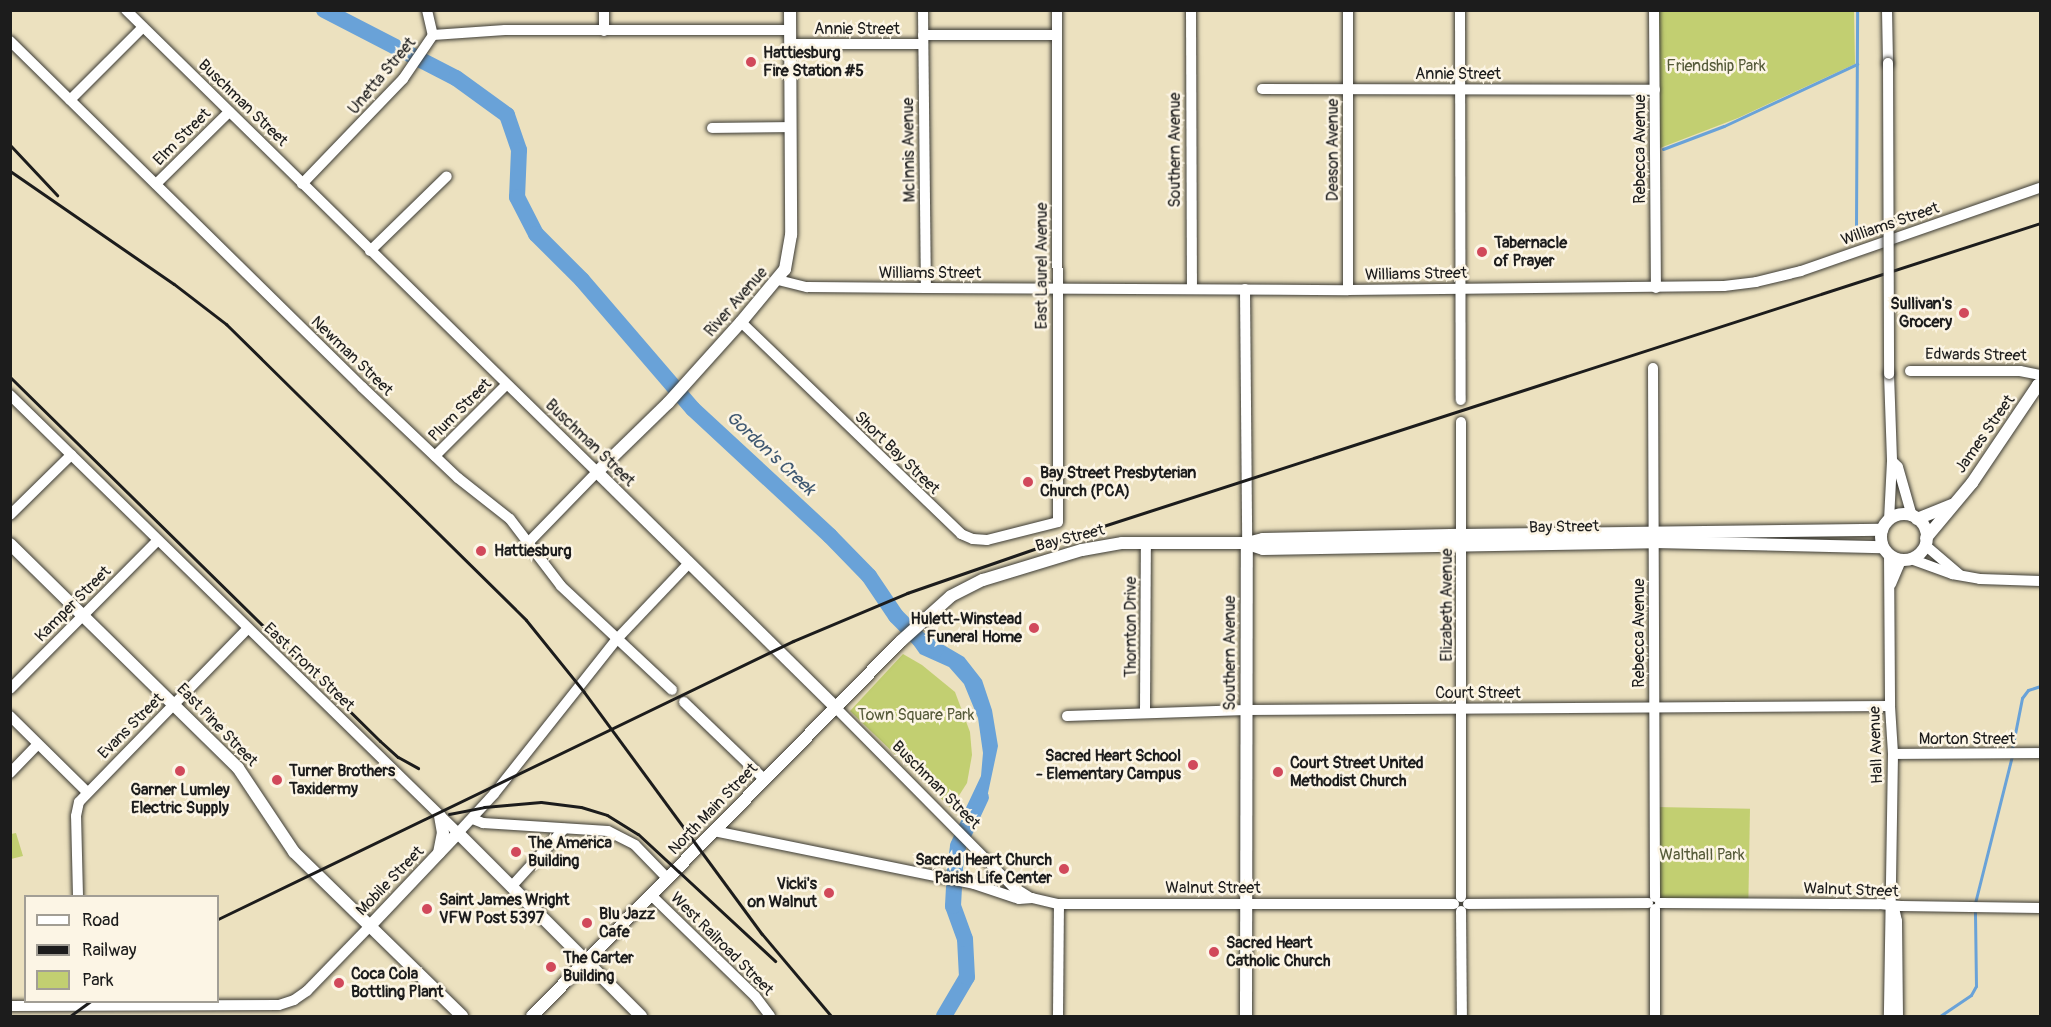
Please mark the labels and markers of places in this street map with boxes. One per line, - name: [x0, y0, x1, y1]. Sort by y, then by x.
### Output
- place label: Hattiesburg Fire Station #5: [763, 43, 864, 81]
- marker: Hattiesburg Fire Station #5: [744, 55, 758, 69]
- place label: Tabernacle of Prayer: [1494, 233, 1567, 271]
- marker: Tabernacle of Prayer: [1475, 245, 1489, 259]
- place label: Sullivan's Grocery: [1890, 294, 1952, 332]
- marker: Sullivan's Grocery: [1957, 306, 1971, 320]
- place label: Bay Street Presbyterian Church (PCA): [1040, 463, 1196, 501]
- marker: Bay Street Presbyterian Church (PCA): [1021, 475, 1035, 489]
- place label: Hattiesburg: [494, 541, 572, 561]
- marker: Hattiesburg: [472, 542, 490, 560]
- place label: Hulett-Winstead Funeral Home: [911, 609, 1022, 647]
- marker: Hulett-Winstead Funeral Home: [1027, 621, 1041, 635]
- place label: Sacred Heart School - Elementary Campus: [1036, 746, 1181, 784]
- place label: Court Street United Methodist Church: [1290, 753, 1424, 791]
- marker: Sacred Heart School - Elementary Campus: [1186, 758, 1200, 772]
- place label: Turner Brothers Taxidermy: [289, 761, 395, 799]
- marker: Garner Lumley Electric Supply: [173, 764, 187, 778]
- marker: Court Street United Methodist Church: [1271, 765, 1285, 779]
- marker: Turner Brothers Taxidermy: [270, 773, 284, 787]
- place label: Garner Lumley Electric Supply: [130, 780, 230, 818]
- place label: The America Building: [528, 833, 612, 871]
- marker: The America Building: [509, 845, 523, 859]
- place label: Sacred Heart Church Parish Life Center: [915, 850, 1052, 888]
- marker: Sacred Heart Church Parish Life Center: [1057, 862, 1071, 876]
- place label: Vicki's on Walnut: [748, 874, 817, 912]
- marker: Vicki's on Walnut: [822, 886, 836, 900]
- place label: Saint James Wright VFW Post 5397: [439, 890, 569, 928]
- marker: Saint James Wright VFW Post 5397: [420, 902, 434, 916]
- place label: Blu Jazz Cafe: [599, 904, 655, 942]
- marker: Blu Jazz Cafe: [580, 916, 594, 930]
- place label: Sacred Heart Catholic Church: [1226, 933, 1330, 971]
- marker: Sacred Heart Catholic Church: [1207, 945, 1221, 959]
- place label: The Carter Building: [563, 948, 634, 986]
- marker: The Carter Building: [544, 960, 558, 974]
- place label: Coca Cola Bottling Plant: [351, 964, 444, 1002]
- marker: Coca Cola Bottling Plant: [332, 976, 346, 990]

